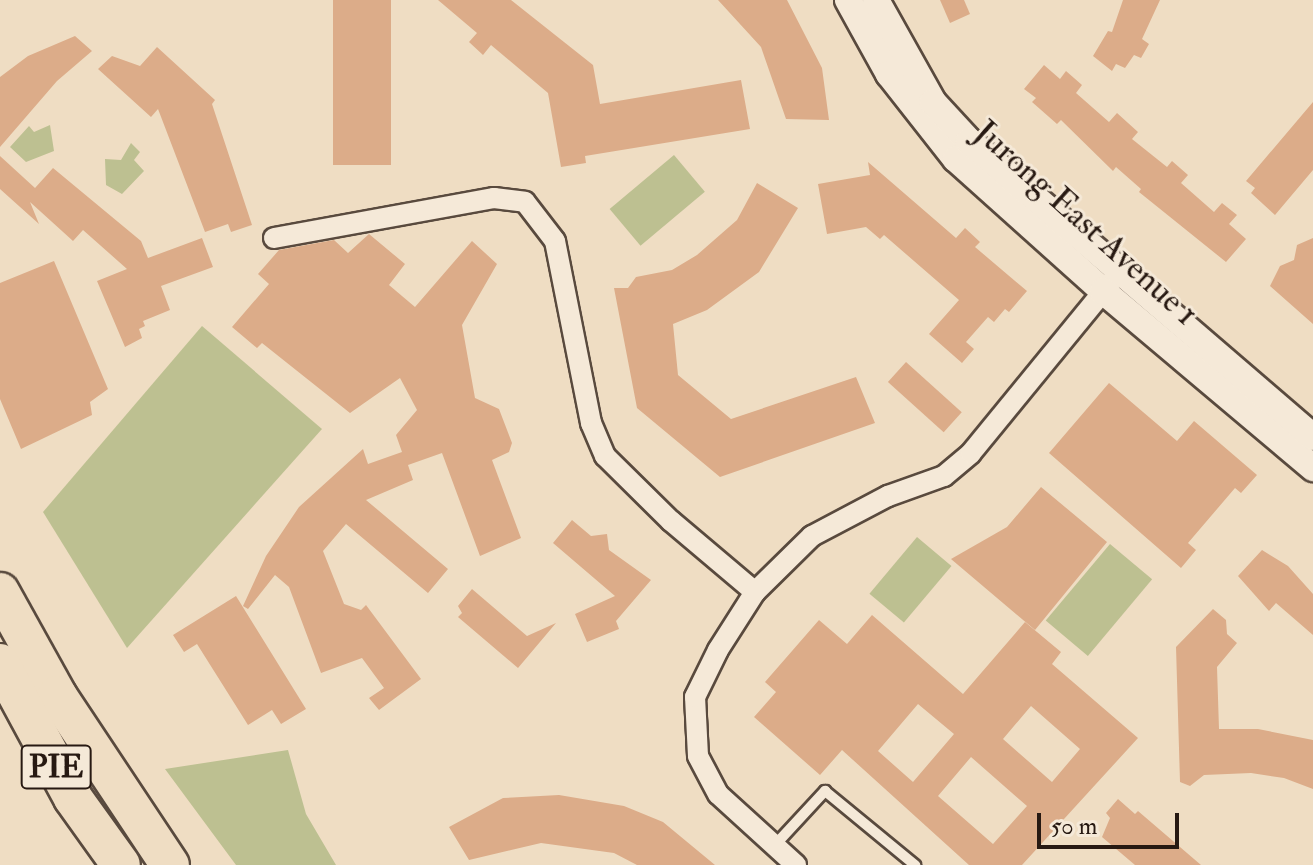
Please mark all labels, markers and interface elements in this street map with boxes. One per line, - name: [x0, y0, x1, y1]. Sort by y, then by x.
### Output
- street label: Jurong East Avenue 1: [966, 112, 1206, 334]
- road number: PIE: [20, 739, 92, 795]
- scale bar: [1041, 797, 1183, 847]
- text: 50 m: [1051, 811, 1097, 842]

